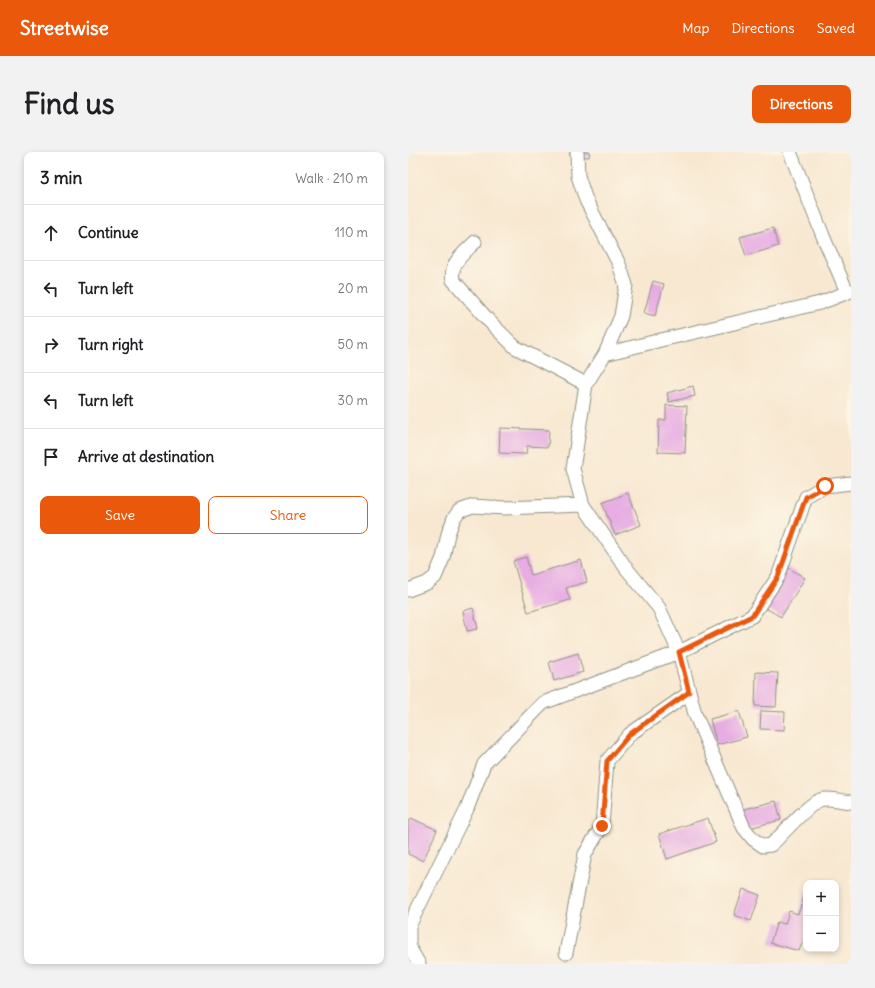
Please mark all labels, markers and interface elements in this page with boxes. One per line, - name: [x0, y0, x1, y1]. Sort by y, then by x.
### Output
- text: Streetwise: [20, 16, 109, 40]
- text: Map: [682, 19, 709, 37]
- text: Directions: [731, 19, 795, 37]
- text: Saved: [817, 19, 855, 37]
- button: Directions: [752, 85, 851, 123]
- text: Find us: [24, 86, 115, 122]
- text: 3 min: [40, 167, 82, 189]
- text: Walk · 210 m: [295, 170, 368, 187]
- icon: ahead: [40, 222, 62, 244]
- text: Continue: [78, 223, 139, 242]
- text: 110 m: [335, 224, 368, 241]
- icon: left: [40, 278, 62, 300]
- text: Turn left: [78, 279, 133, 298]
- text: 20 m: [338, 280, 368, 297]
- icon: right: [40, 334, 62, 356]
- text: Turn right: [78, 335, 143, 354]
- text: 50 m: [337, 336, 368, 353]
- icon: left: [40, 390, 62, 412]
- text: Turn left: [78, 391, 133, 410]
- text: 30 m: [338, 392, 368, 409]
- icon: arrive: [40, 446, 62, 468]
- text: Arrive at destination: [78, 447, 214, 466]
- route start: [816, 477, 834, 495]
- button: Save: [40, 496, 200, 534]
- button: Share: [208, 496, 368, 534]
- route end: [593, 817, 611, 835]
- map controls: [803, 880, 839, 952]
- button: +: [803, 880, 839, 916]
- button: −: [803, 916, 839, 952]

